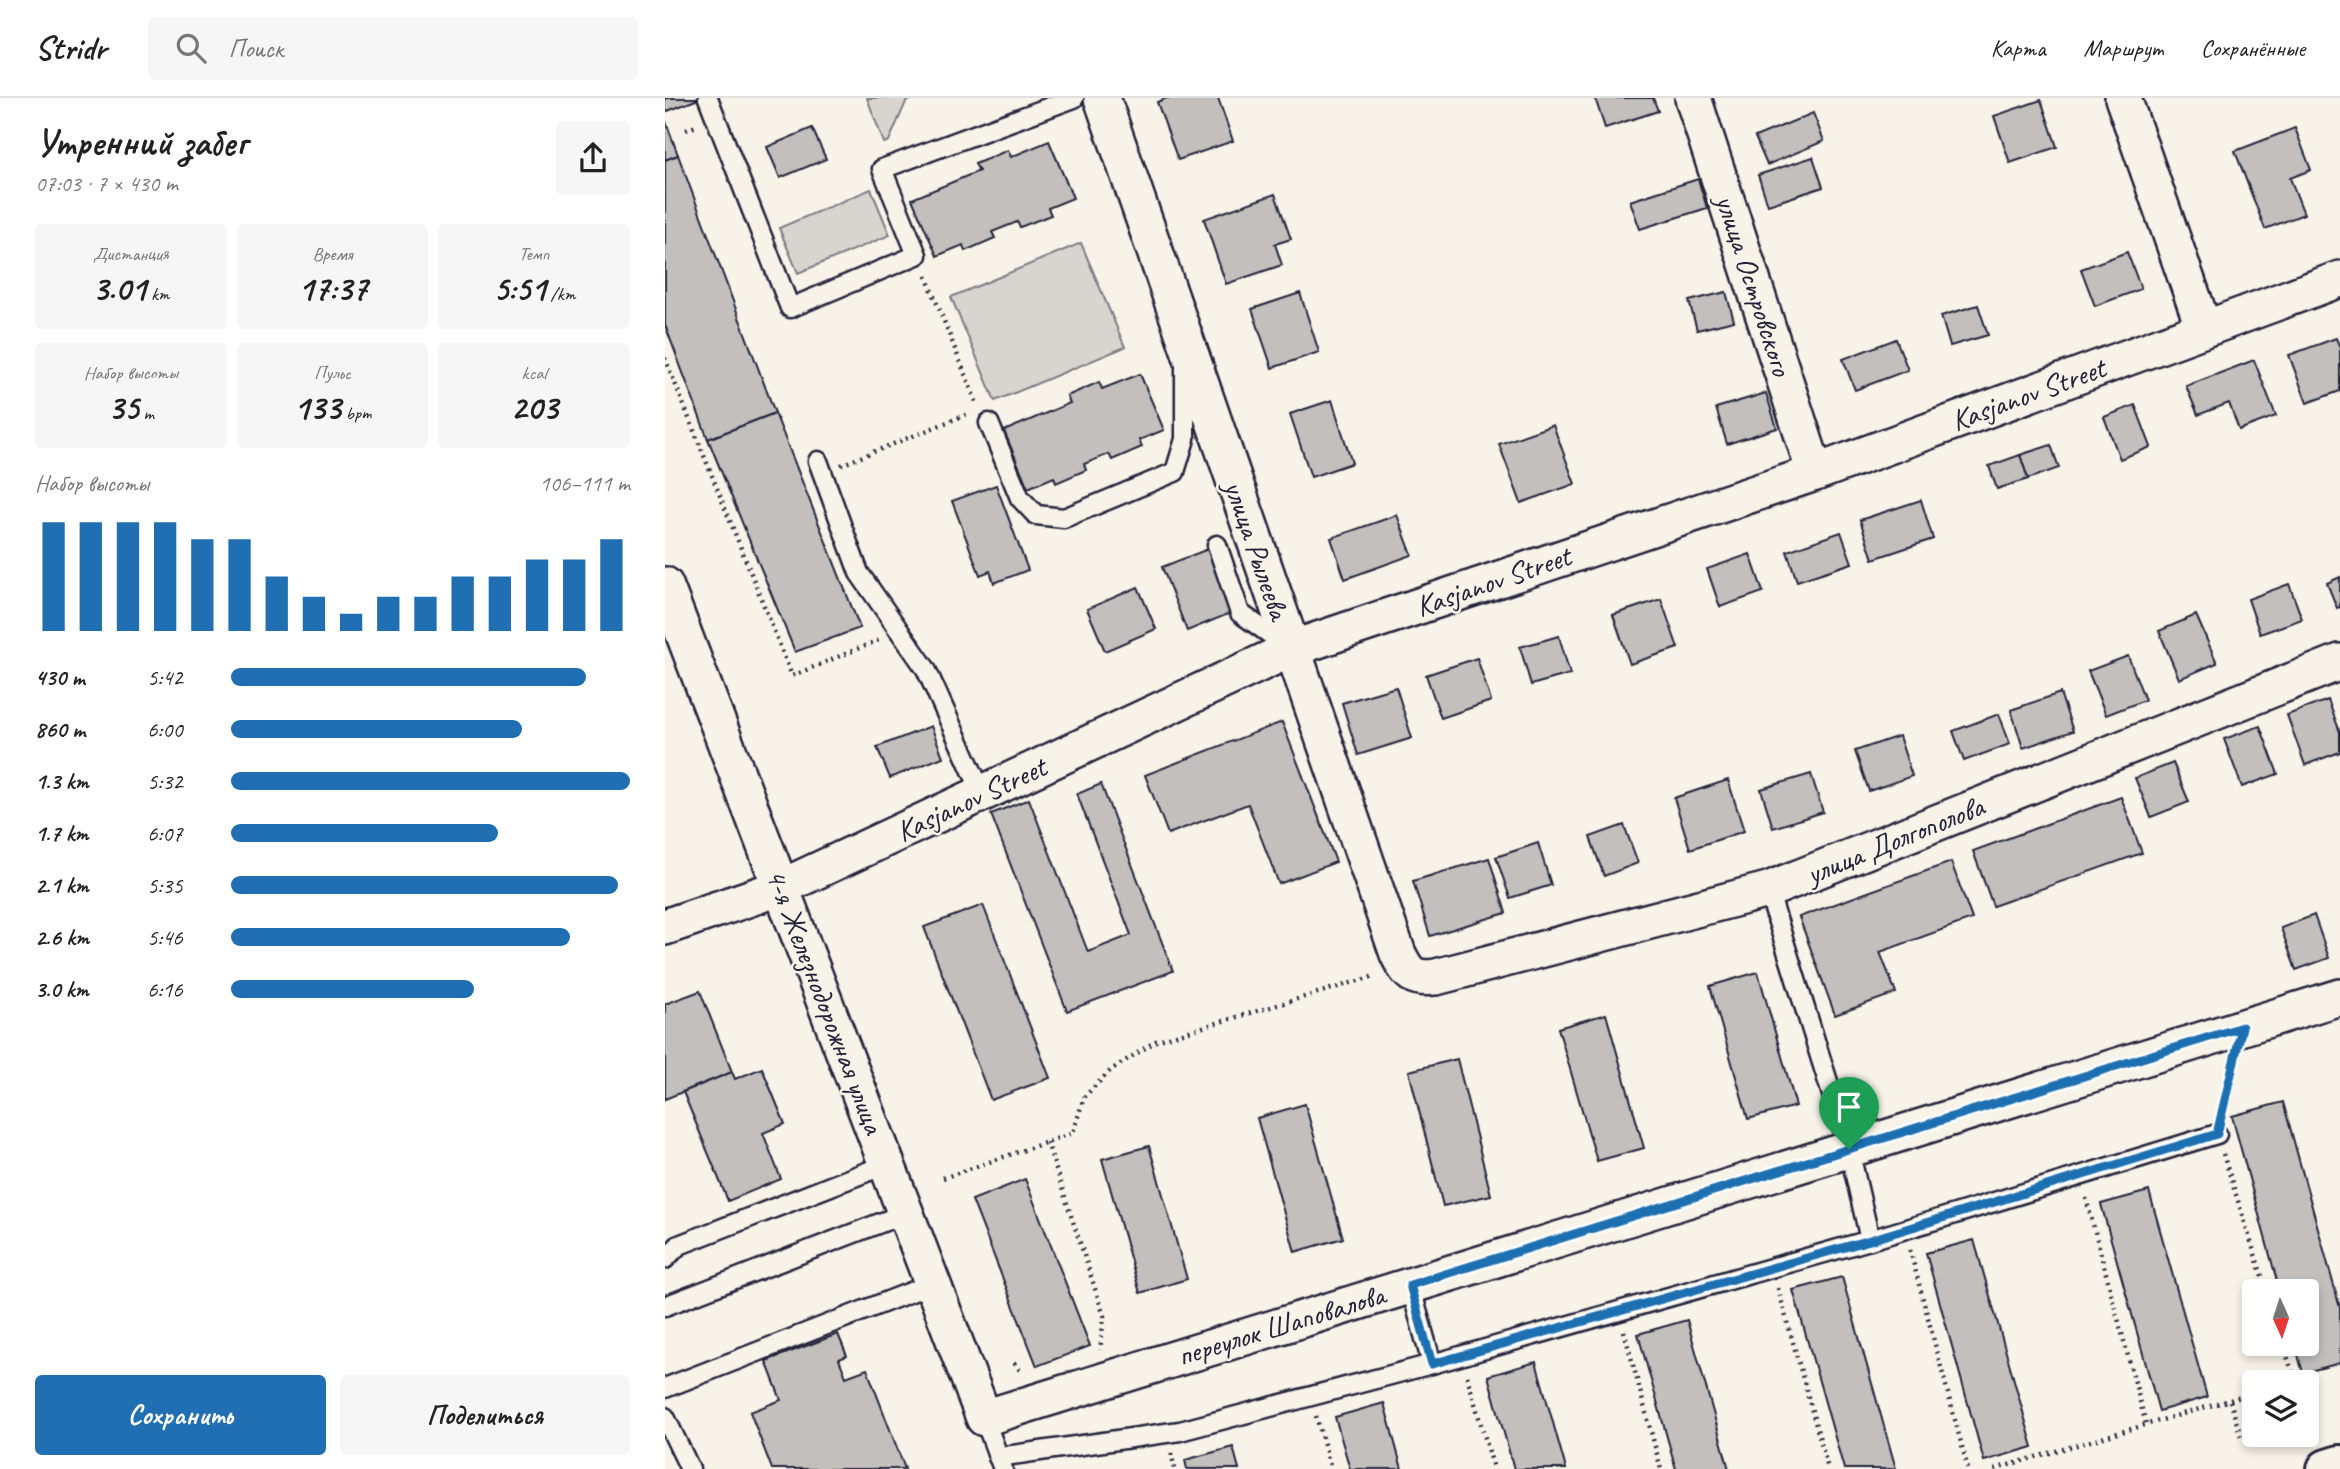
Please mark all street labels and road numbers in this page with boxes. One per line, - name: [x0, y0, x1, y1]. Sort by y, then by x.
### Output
- street label: улица Островского: [1706, 188, 1802, 382]
- street label: Kasjanov Street: [1946, 348, 2113, 439]
- street label: улица Рылеева: [1215, 474, 1299, 627]
- street label: Kasjanov Street: [1411, 536, 1578, 625]
- street label: Kasjanov Street: [890, 746, 1055, 850]
- street label: улица Долгополова: [1799, 786, 1991, 894]
- street label: 4-я Железнодорожная улица: [757, 863, 894, 1141]
- street label: переулок Шаповалова: [1173, 1275, 1392, 1375]

